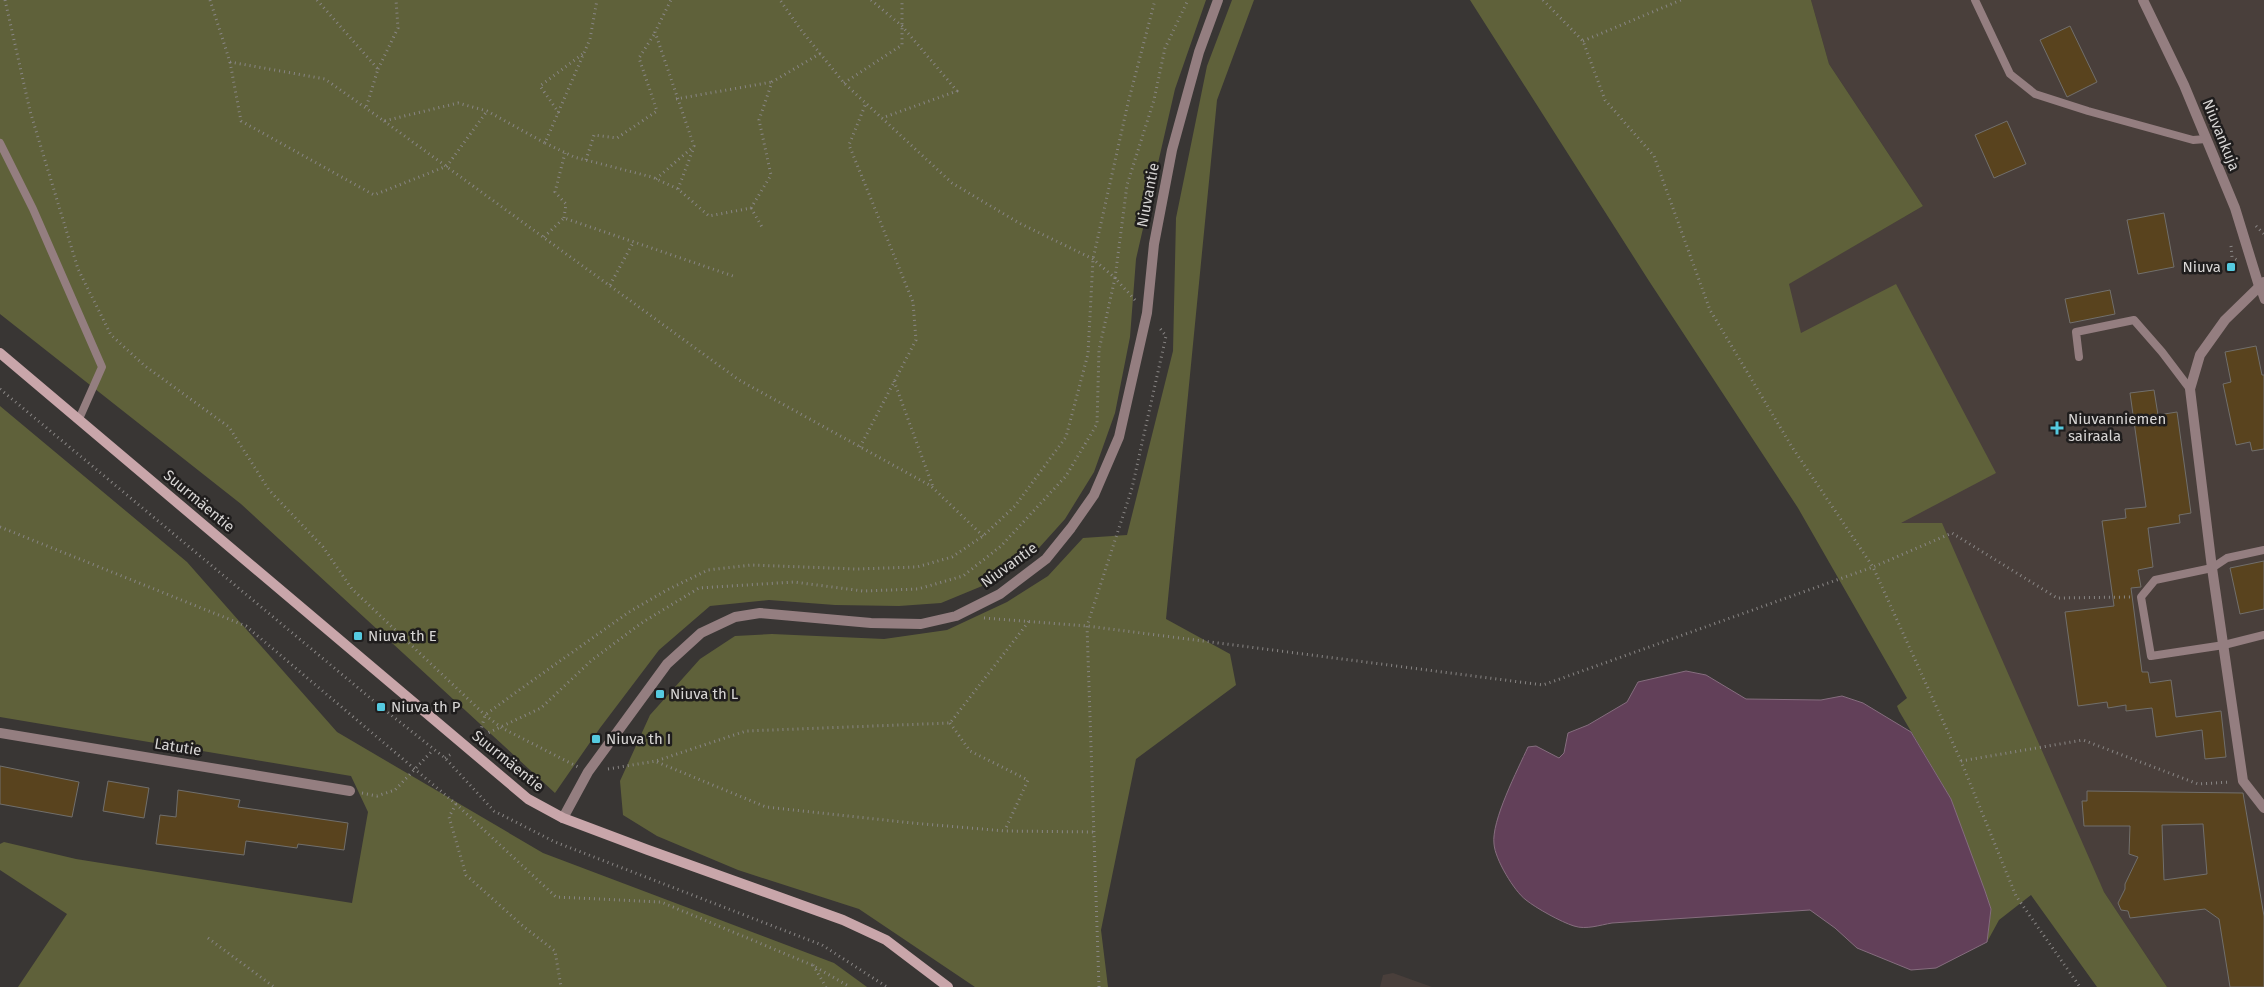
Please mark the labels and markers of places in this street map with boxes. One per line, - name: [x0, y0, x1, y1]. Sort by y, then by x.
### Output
- place label: Niuva: [2182, 258, 2221, 276]
- marker: Niuva: [2225, 261, 2237, 273]
- place label: Niuvanniemen sairaala: [2068, 410, 2166, 445]
- marker: Niuvanniemen sairaala: [2050, 421, 2064, 435]
- place label: Niuva th E: [368, 627, 437, 645]
- marker: Niuva th E: [352, 630, 364, 642]
- place label: Niuva th L: [670, 685, 739, 703]
- marker: Niuva th L: [654, 688, 666, 700]
- place label: Niuva th P: [391, 698, 461, 716]
- marker: Niuva th P: [375, 701, 387, 713]
- place label: Niuva th I: [606, 730, 671, 748]
- marker: Niuva th I: [590, 733, 602, 745]

